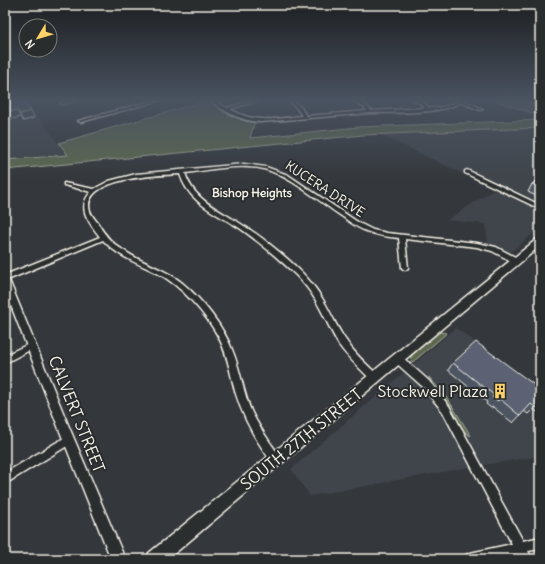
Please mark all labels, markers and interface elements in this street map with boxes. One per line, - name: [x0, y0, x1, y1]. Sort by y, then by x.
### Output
- north arrow: [18, 18, 58, 58]
- text: N: [22, 37, 38, 51]
- street label: KUCERA DRIVE: [282, 157, 368, 221]
- district label: Bishop Heights: [212, 185, 293, 201]
- street label: CALVERT STREET: [44, 353, 110, 475]
- place label: Stockwell Plaza: [378, 381, 488, 401]
- building icon: Stockwell Plaza: [491, 382, 509, 400]
- street label: SOUTH 27TH STREET: [236, 384, 366, 494]

